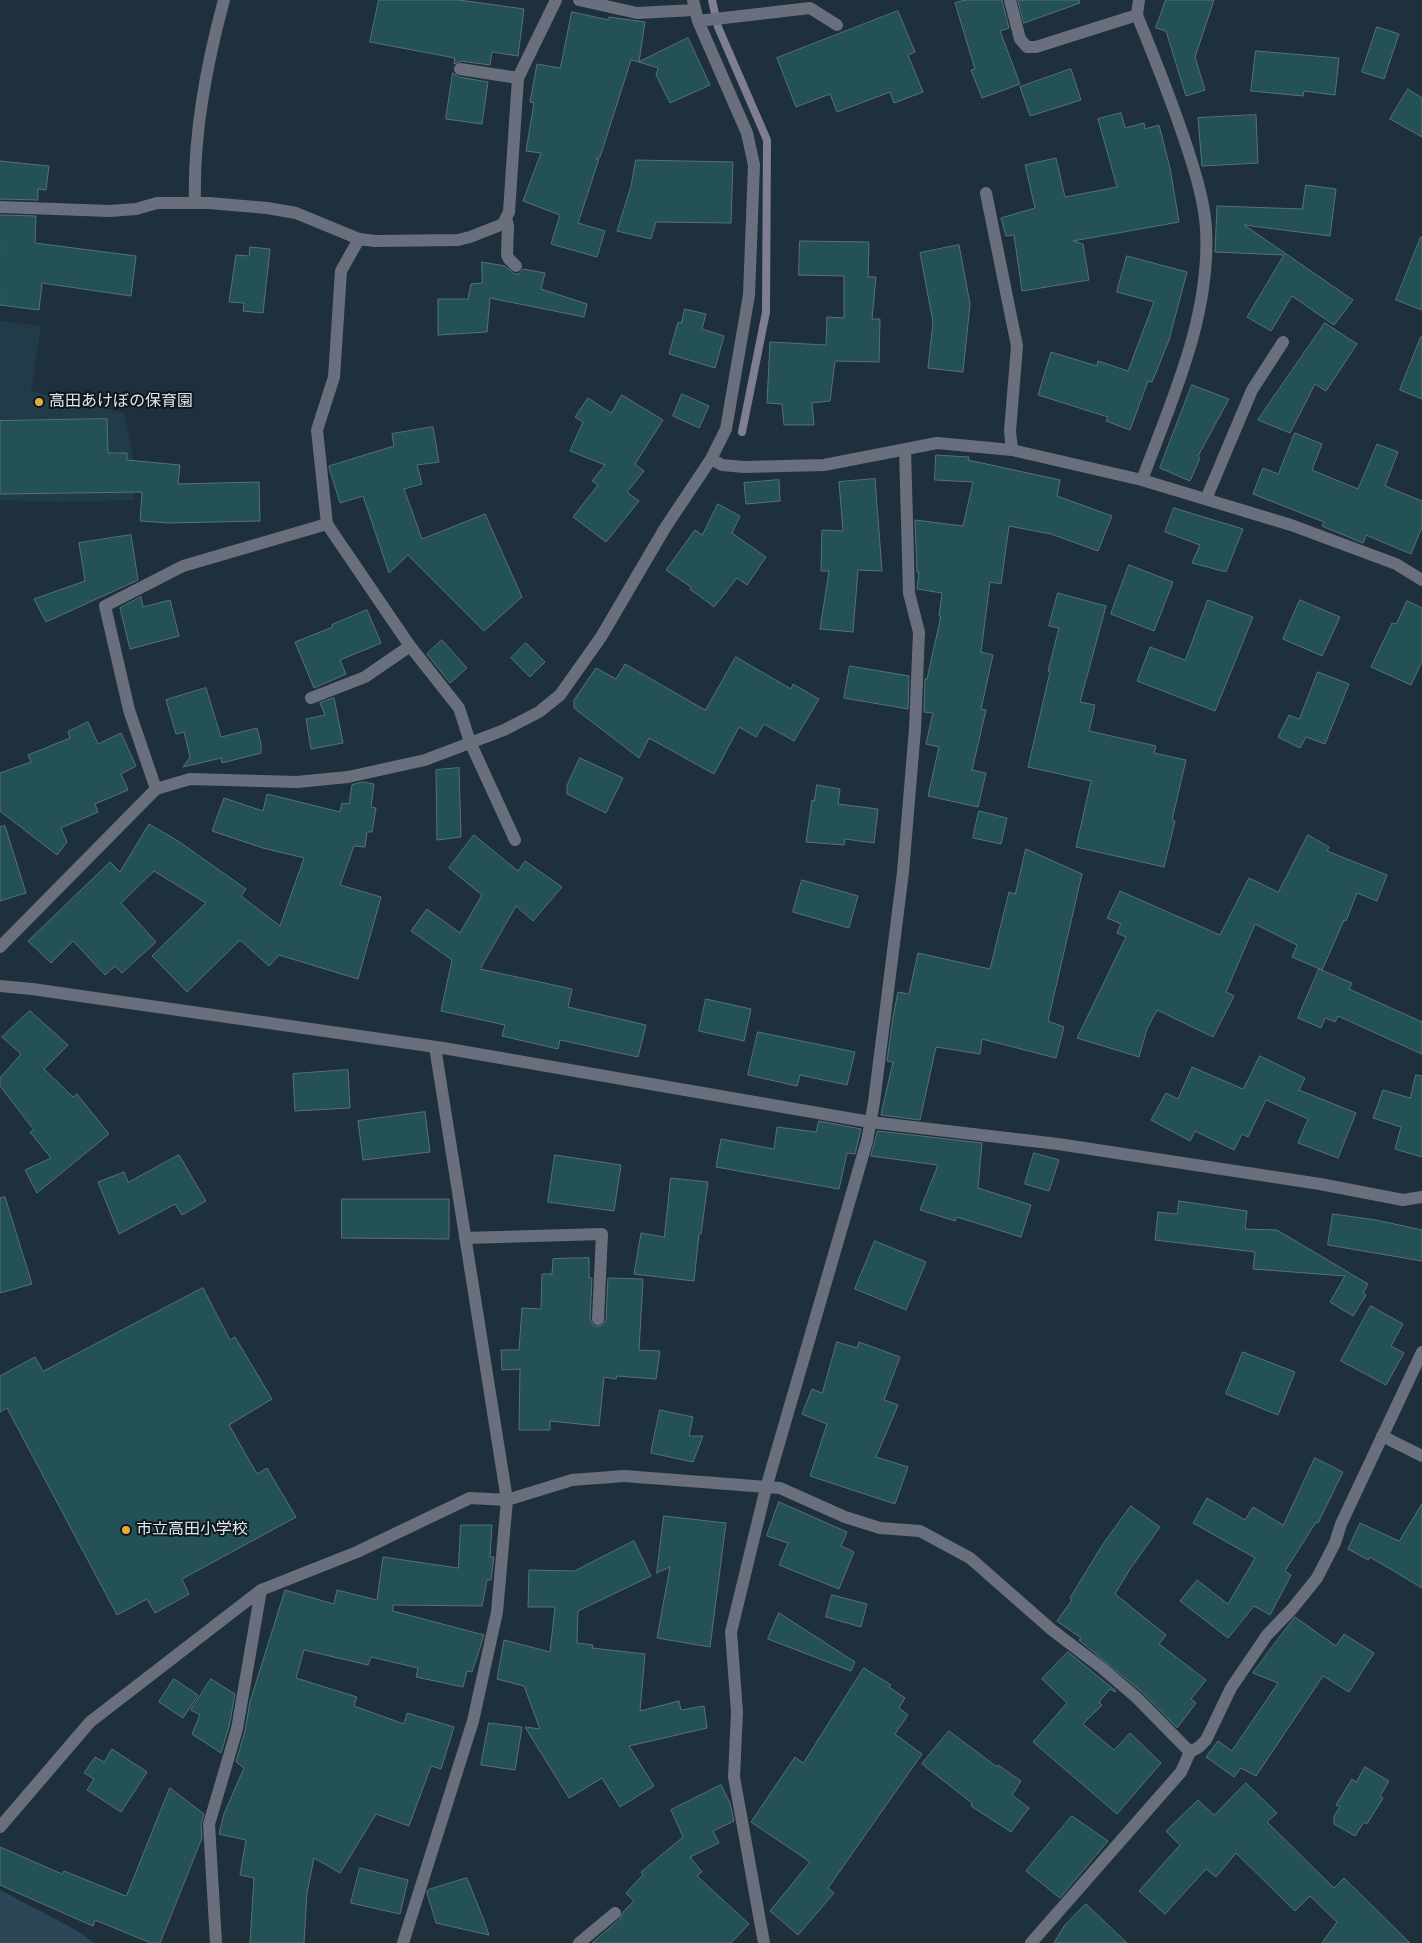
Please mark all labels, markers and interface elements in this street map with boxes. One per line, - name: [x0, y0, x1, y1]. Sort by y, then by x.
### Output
- place label: 高田あけぼの保育園: [49, 392, 193, 412]
- marker: 高田あけぼの保育園: [33, 396, 45, 408]
- place label: 市立高田小学校: [136, 1520, 248, 1540]
- marker: 市立高田小学校: [120, 1524, 132, 1536]

